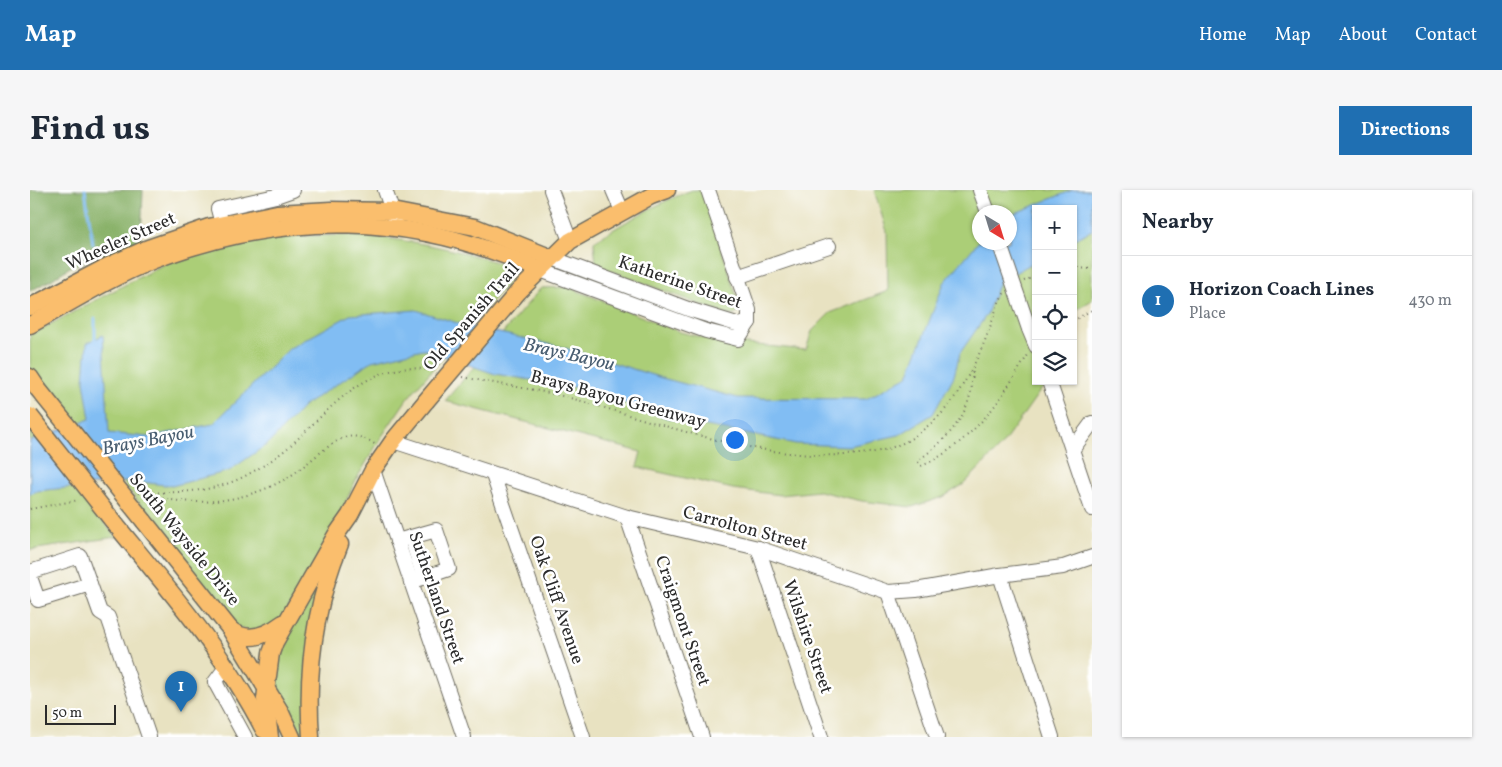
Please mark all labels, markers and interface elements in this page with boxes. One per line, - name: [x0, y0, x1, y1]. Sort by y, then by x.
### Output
- text: Map: [25, 18, 76, 52]
- text: Home: [1199, 23, 1247, 48]
- text: Map: [1275, 23, 1311, 48]
- text: About: [1339, 23, 1387, 48]
- text: Contact: [1415, 23, 1477, 48]
- text: Find us: [30, 106, 150, 154]
- button: Directions: [1339, 106, 1472, 155]
- north arrow: [972, 205, 1017, 250]
- map controls: [1032, 205, 1077, 385]
- button: +: [1032, 205, 1077, 250]
- street label: Wheeler Street: [62, 207, 180, 277]
- text: Nearby: [1142, 208, 1213, 237]
- street label: Katherine Street: [615, 250, 745, 316]
- button: −: [1032, 250, 1077, 295]
- street label: Old Spanish Trail: [418, 257, 526, 377]
- text: Horizon Coach Lines: [1189, 277, 1374, 303]
- text: 1: [1155, 290, 1161, 312]
- text: 430 m: [1408, 290, 1452, 312]
- button: locate: [1032, 295, 1077, 340]
- text: Place: [1189, 303, 1226, 325]
- water label: Brays Bayou: [521, 332, 618, 378]
- button: layers: [1032, 340, 1077, 385]
- street label: Brays Bayou Greenway: [528, 365, 709, 436]
- water label: Brays Bayou: [100, 419, 197, 463]
- your location: [722, 427, 748, 453]
- street label: South Wayside Drive: [123, 468, 245, 612]
- street label: Carrolton Street: [680, 500, 810, 558]
- street label: Sutherland Street: [402, 528, 470, 668]
- street label: Oak Cliff Avenue: [522, 532, 590, 668]
- street label: Craigmont Street: [648, 553, 716, 689]
- street label: Wilshire Street: [776, 577, 838, 697]
- pin: 1: [165, 671, 197, 712]
- scale bar: [45, 702, 116, 725]
- text: 50 m: [52, 704, 82, 723]

